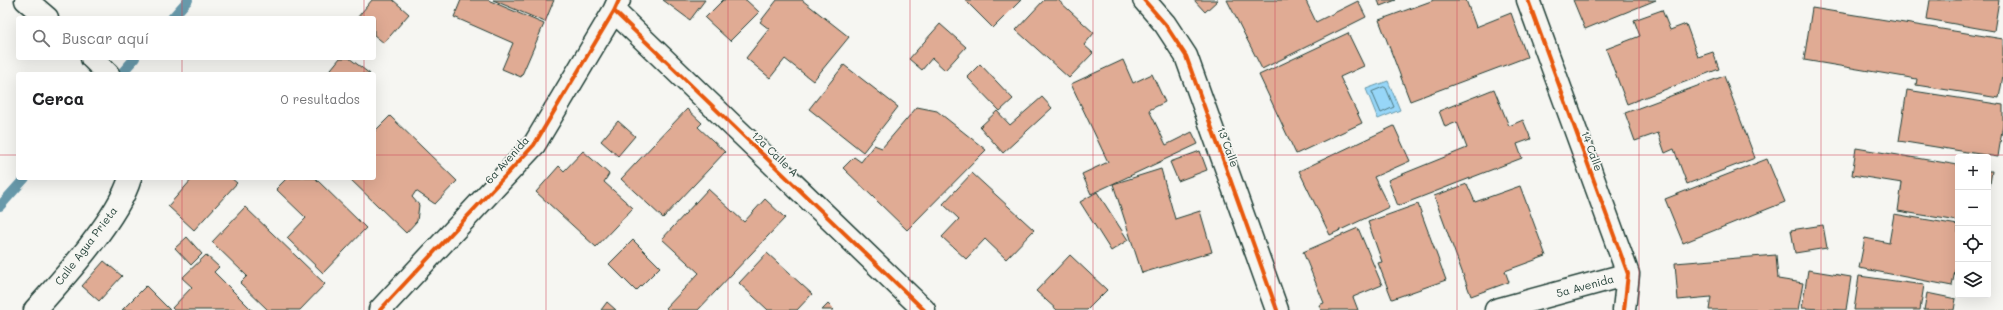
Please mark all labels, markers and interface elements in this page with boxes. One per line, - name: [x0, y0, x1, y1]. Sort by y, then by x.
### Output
- search box: [16, 16, 376, 60]
- icon: search: [30, 27, 52, 49]
- text: Buscar aquí: [62, 28, 149, 48]
- text: Cerca: [32, 87, 84, 109]
- text: 0 resultados: [280, 90, 360, 107]
- street label: 13 Calle: [1214, 125, 1243, 169]
- street label: 12a Calle A: [749, 128, 802, 180]
- street label: 14 Calle: [1578, 129, 1607, 173]
- street label: 6a Avenida: [481, 132, 532, 187]
- map controls: [1955, 154, 1991, 298]
- button: +: [1955, 154, 1991, 190]
- button: −: [1955, 190, 1991, 226]
- street label: Calle Agua Prieta: [51, 203, 120, 288]
- button: locate: [1955, 226, 1991, 262]
- button: layers: [1955, 262, 1991, 298]
- street label: 5a Avenida: [1554, 271, 1616, 300]

